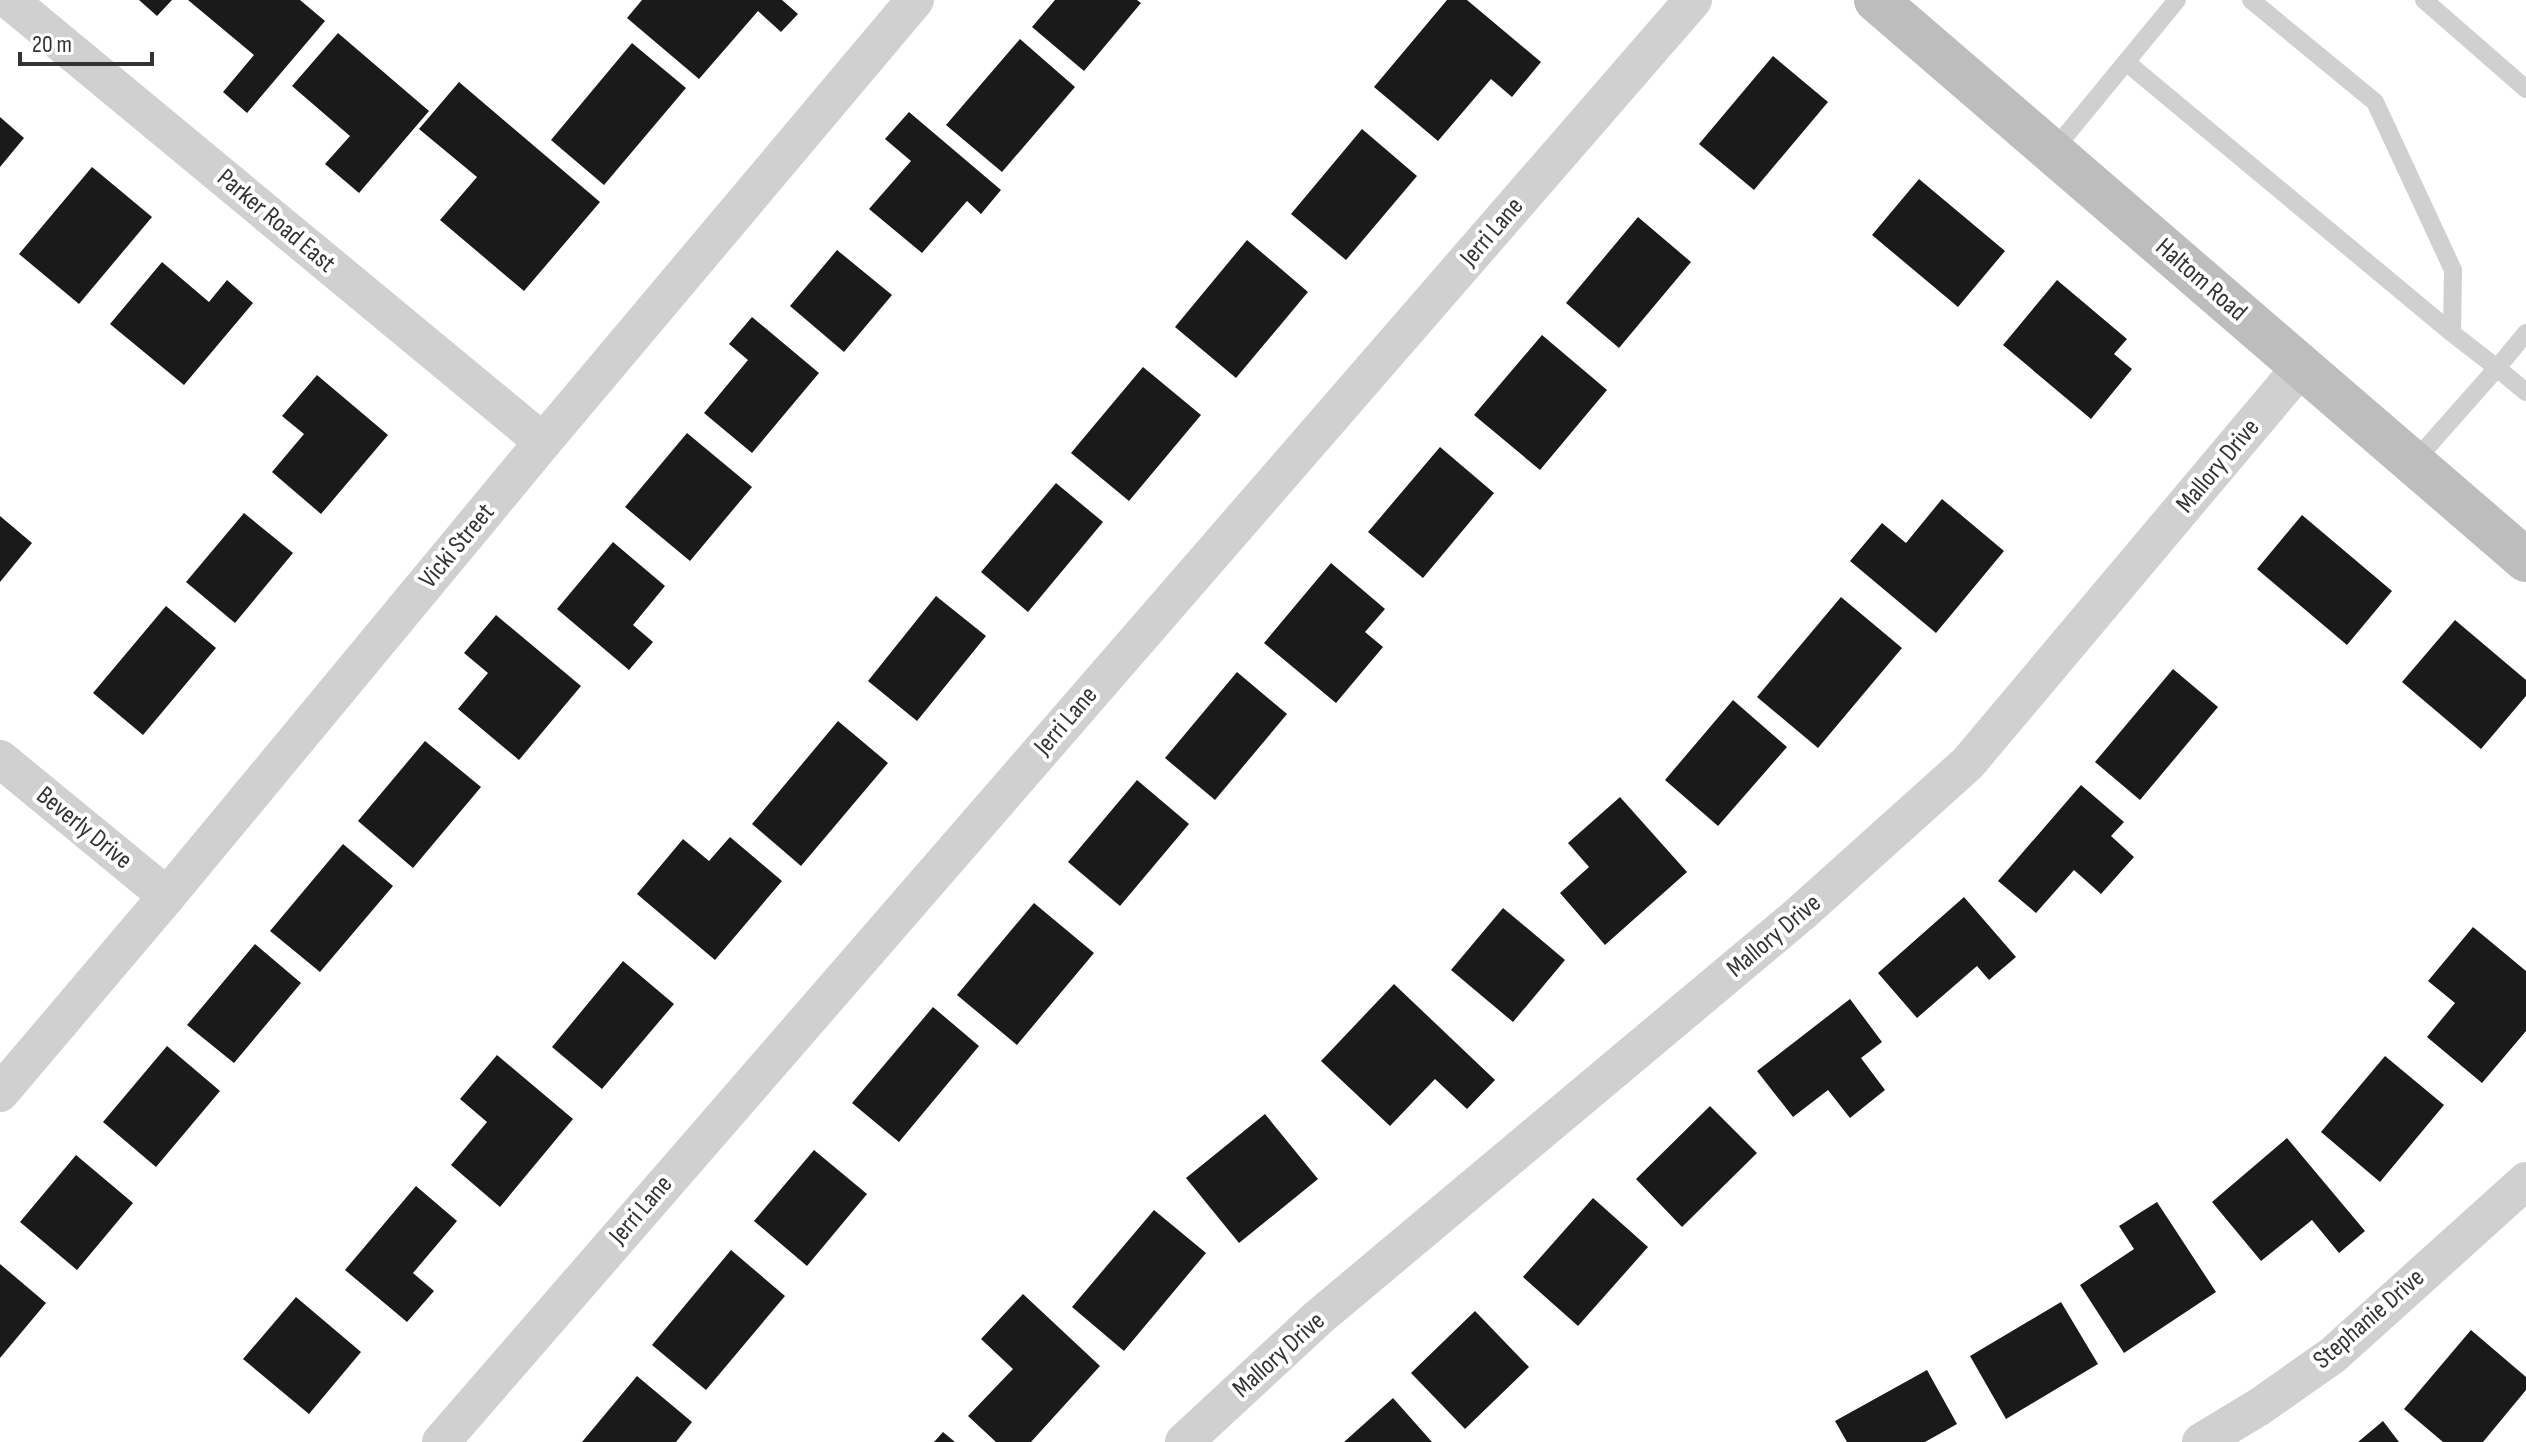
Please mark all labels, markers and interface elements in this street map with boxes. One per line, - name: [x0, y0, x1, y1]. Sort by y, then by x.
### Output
- scale bar: [20, 16, 152, 66]
- text: 20 m: [32, 30, 72, 59]
- street label: Parker Road East: [211, 163, 341, 279]
- street label: Jerri Lane: [1453, 191, 1530, 273]
- street label: Haltom Road: [2149, 232, 2253, 328]
- street label: Mallory Drive: [2170, 413, 2266, 519]
- street label: Vicki Street: [413, 497, 501, 595]
- street label: Jerri Lane: [1027, 680, 1104, 762]
- street label: Beverly Drive: [30, 780, 138, 876]
- street label: Mallory Drive: [1721, 888, 1827, 984]
- street label: Jerri Lane: [602, 1169, 679, 1251]
- street label: Stephanie Drive: [2307, 1262, 2431, 1376]
- street label: Mallory Drive: [1227, 1306, 1331, 1404]

